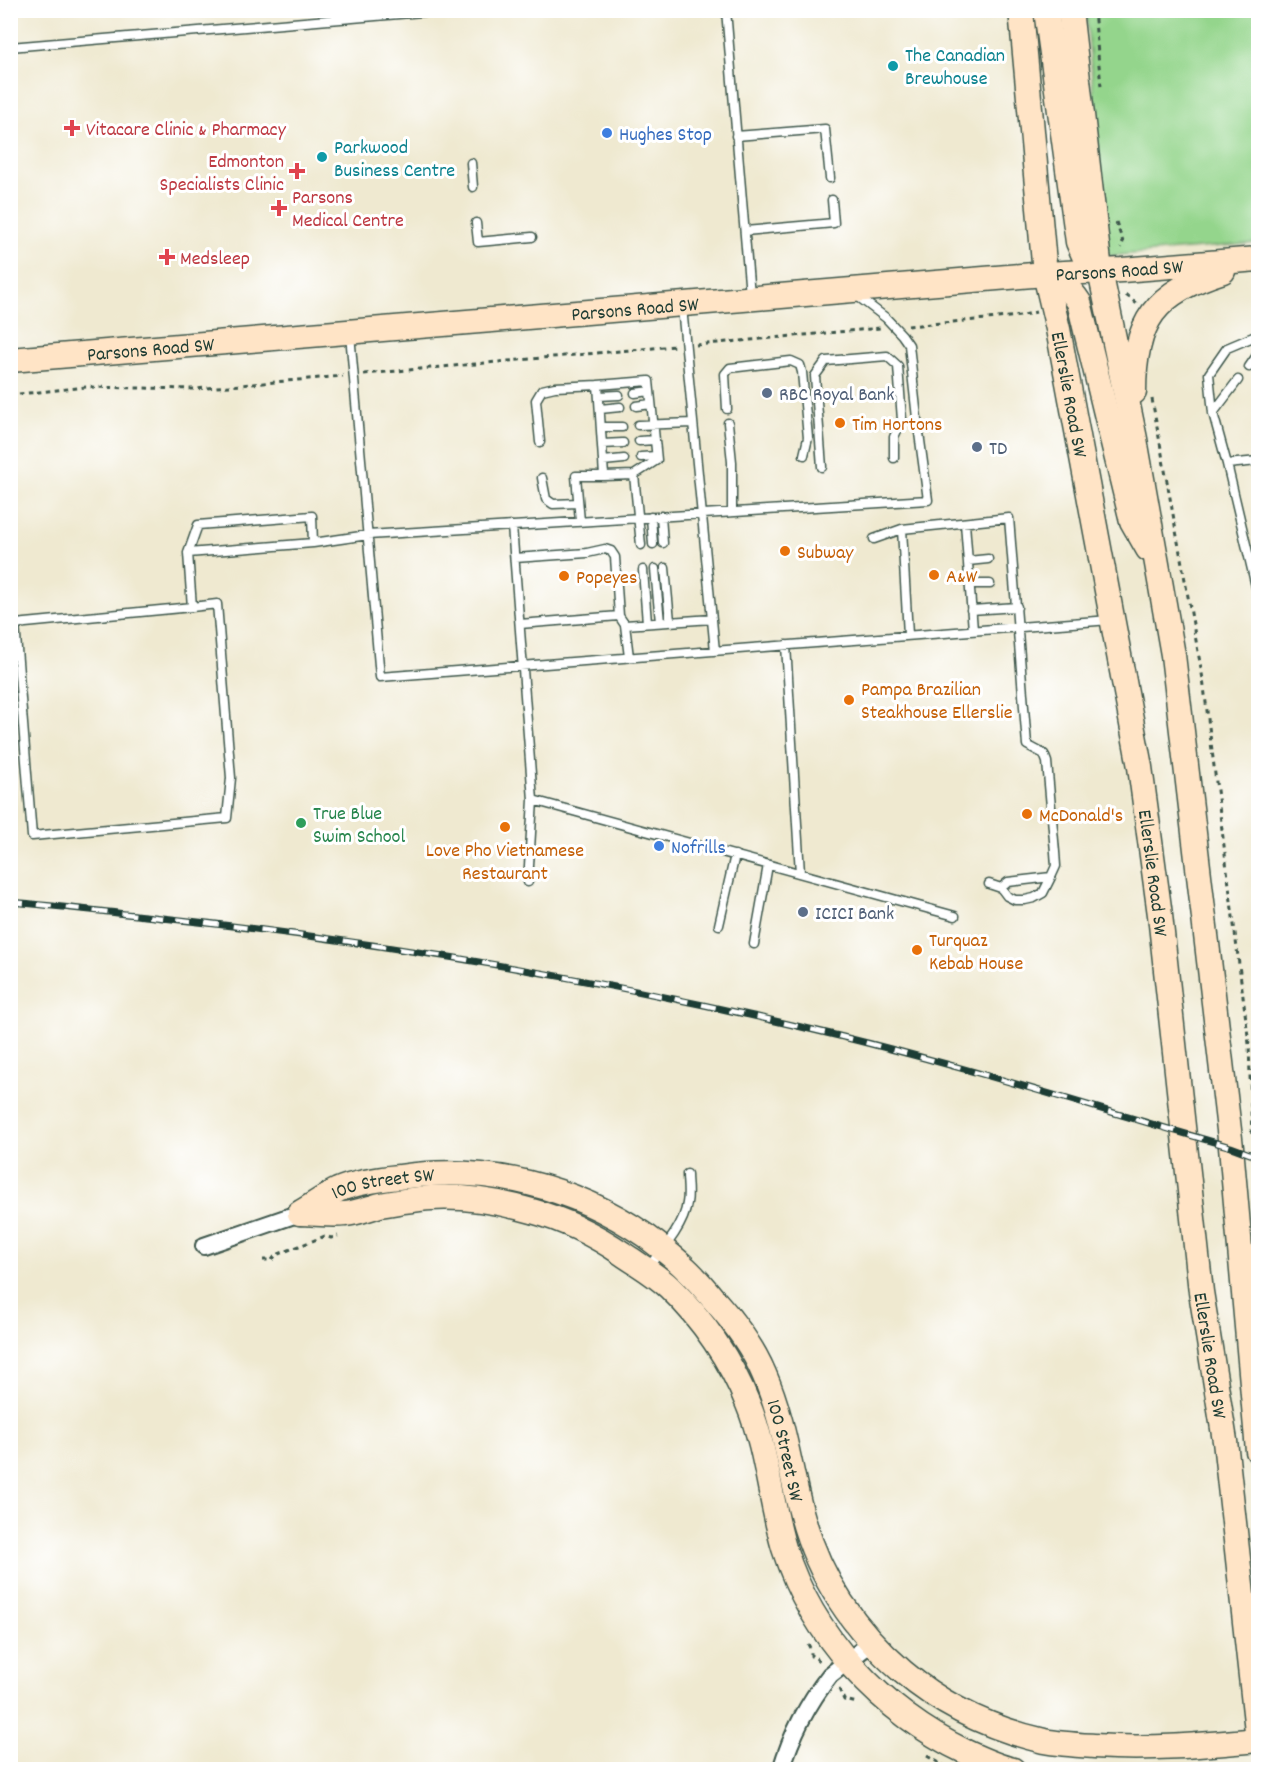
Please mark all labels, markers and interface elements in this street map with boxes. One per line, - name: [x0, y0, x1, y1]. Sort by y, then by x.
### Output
- place label: The Canadian Brewhouse: [905, 43, 1005, 94]
- marker: The Canadian Brewhouse: [886, 59, 900, 73]
- place label: Vitacare Clinic & Pharmacy: [86, 117, 287, 145]
- marker: Vitacare Clinic & Pharmacy: [63, 119, 81, 137]
- place label: Hughes Stop: [619, 122, 712, 150]
- marker: Hughes Stop: [600, 126, 614, 140]
- place label: Parkwood Business Centre: [334, 135, 455, 186]
- place label: Edmonton Specialists Clinic: [160, 149, 284, 200]
- marker: Parkwood Business Centre: [315, 150, 329, 164]
- marker: Edmonton Specialists Clinic: [288, 162, 306, 180]
- place label: Parsons Medical Centre: [292, 185, 404, 236]
- marker: Parsons Medical Centre: [270, 199, 288, 217]
- place label: Medsleep: [180, 246, 250, 274]
- marker: Medsleep: [158, 248, 176, 266]
- street label: Parsons Road SW: [1055, 254, 1185, 290]
- street label: Parsons Road SW: [570, 292, 700, 330]
- street label: Ellerslie Road SW: [1042, 330, 1093, 461]
- street label: Parsons Road SW: [86, 332, 216, 371]
- place label: RBC Royal Bank: [779, 382, 894, 410]
- marker: RBC Royal Bank: [760, 386, 774, 400]
- place label: Tim Hortons: [852, 412, 942, 440]
- marker: Tim Hortons: [833, 416, 847, 430]
- place label: TD: [989, 436, 1007, 464]
- marker: TD: [970, 440, 984, 454]
- place label: Subway: [797, 540, 854, 568]
- marker: Subway: [778, 544, 792, 558]
- place label: A&W: [946, 564, 978, 592]
- place label: Popeyes: [576, 565, 637, 593]
- marker: A&W: [927, 568, 941, 582]
- marker: Popeyes: [557, 569, 571, 583]
- place label: Pampa Brazilian Steakhouse Ellerslie: [861, 677, 1013, 728]
- marker: Pampa Brazilian Steakhouse Ellerslie: [842, 693, 856, 707]
- place label: True Blue Swim School: [313, 801, 405, 852]
- place label: McDonald's: [1039, 803, 1123, 831]
- marker: McDonald's: [1020, 807, 1034, 821]
- street label: Ellerslie Road SW: [1129, 808, 1173, 938]
- marker: True Blue Swim School: [294, 816, 308, 830]
- marker: Love Pho Vietnamese Restaurant: [498, 820, 512, 834]
- place label: Nofrills: [671, 835, 726, 863]
- place label: Love Pho Vietnamese Restaurant: [426, 838, 584, 889]
- marker: Nofrills: [652, 839, 666, 853]
- place label: ICICI Bank: [815, 901, 894, 929]
- marker: ICICI Bank: [796, 905, 810, 919]
- place label: Turquaz Kebab House: [929, 928, 1023, 979]
- marker: Turquaz Kebab House: [910, 943, 924, 957]
- street label: 100 Street SW: [327, 1163, 436, 1208]
- street label: Ellerslie Road SW: [1184, 1291, 1232, 1422]
- street label: 100 Street SW: [758, 1396, 809, 1505]

